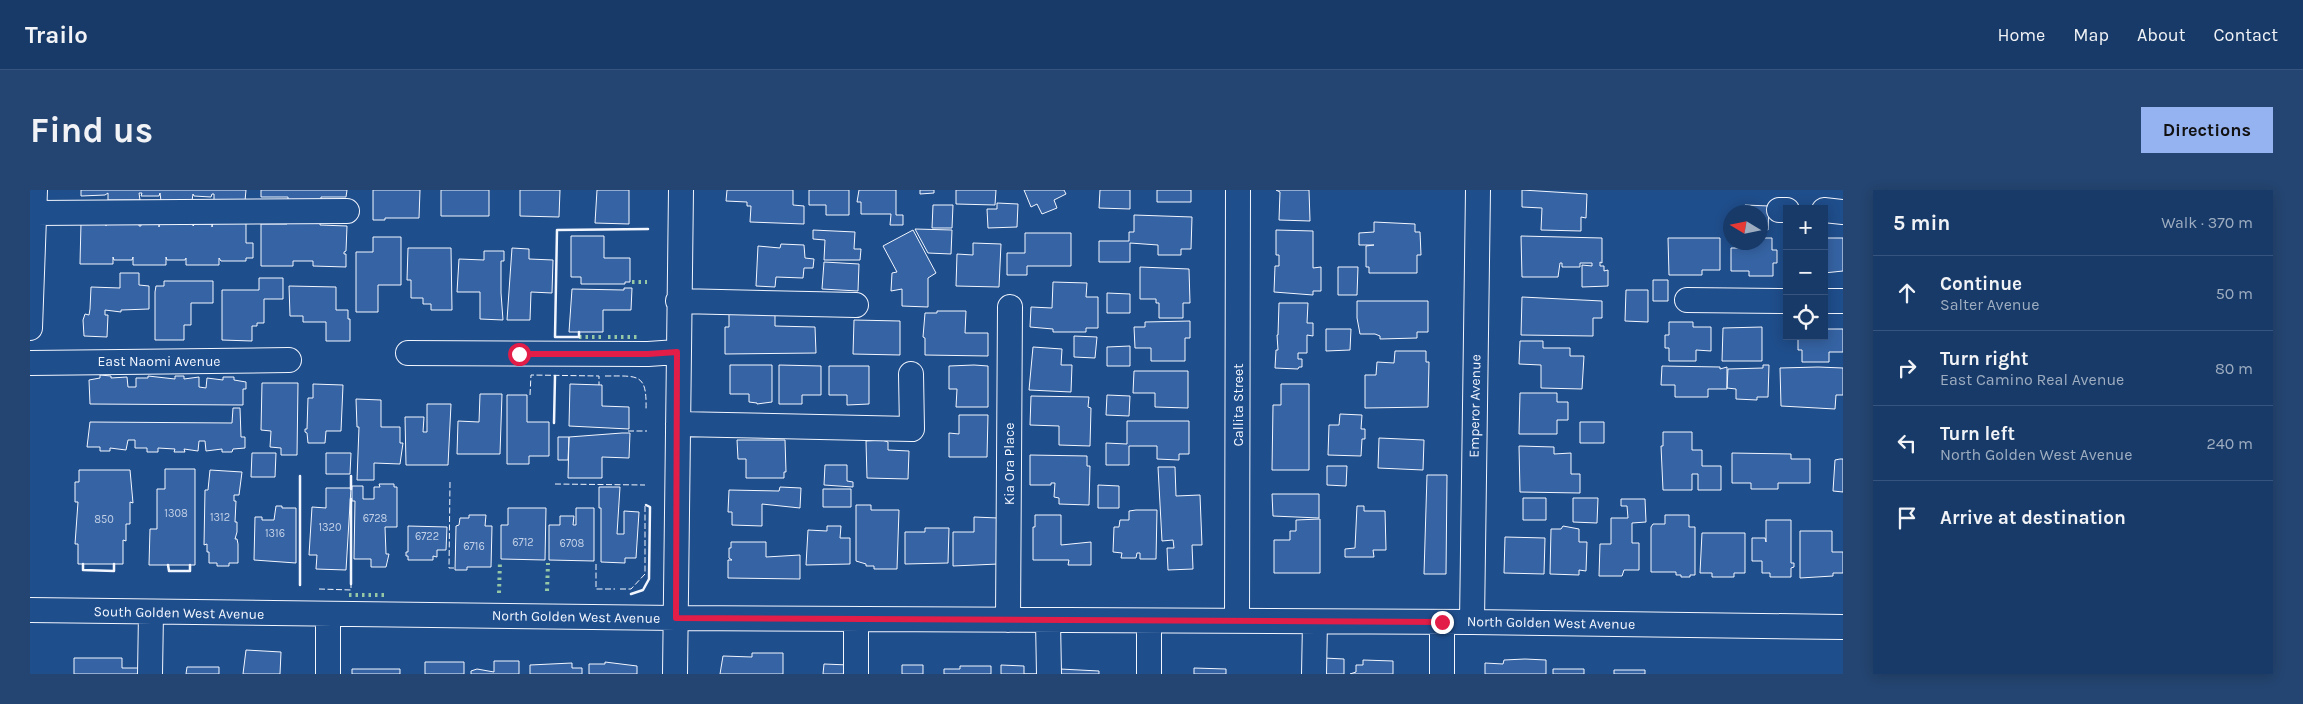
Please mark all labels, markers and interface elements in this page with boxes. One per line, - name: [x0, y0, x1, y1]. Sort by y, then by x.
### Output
- text: Trailo: [25, 21, 88, 49]
- text: Home: [1997, 24, 2045, 46]
- text: Map: [2073, 24, 2109, 46]
- text: About: [2137, 24, 2186, 46]
- text: Contact: [2214, 24, 2278, 46]
- button: Directions: [2141, 107, 2273, 153]
- text: Find us: [30, 110, 153, 151]
- north arrow: [1723, 205, 1768, 250]
- map controls: [1783, 205, 1828, 340]
- button: +: [1783, 205, 1828, 250]
- text: 5 min: [1893, 211, 1950, 235]
- text: Walk · 370 m: [2161, 213, 2253, 232]
- button: −: [1783, 250, 1828, 295]
- text: Continue: [1940, 273, 2022, 295]
- icon: ahead: [1893, 279, 1921, 307]
- text: 50 m: [2216, 284, 2253, 303]
- button: locate: [1783, 295, 1828, 340]
- text: Salter Avenue: [1940, 295, 2039, 314]
- route start: [508, 343, 531, 366]
- text: Turn right: [1940, 348, 2029, 370]
- street label: East Naomi Avenue: [97, 353, 221, 370]
- street label: Emperor Avenue: [1466, 354, 1484, 458]
- icon: right: [1893, 354, 1921, 382]
- text: 80 m: [2215, 359, 2253, 378]
- street label: Callita Street: [1230, 363, 1247, 447]
- text: East Camino Real Avenue: [1940, 370, 2124, 389]
- street label: Kia Ora Place: [1001, 423, 1018, 505]
- text: Turn left: [1940, 423, 2015, 445]
- icon: left: [1893, 429, 1921, 457]
- text: 240 m: [2207, 434, 2253, 453]
- text: North Golden West Avenue: [1940, 445, 2133, 464]
- icon: arrive: [1893, 504, 1921, 532]
- house number: 1308: [164, 507, 188, 520]
- text: Arrive at destination: [1940, 507, 2126, 529]
- house number: 1312: [210, 511, 230, 524]
- house number: 6728: [363, 512, 388, 525]
- house number: 850: [94, 513, 114, 526]
- house number: 1320: [318, 521, 342, 534]
- house number: 1316: [265, 527, 285, 540]
- house number: 6722: [415, 530, 439, 543]
- house number: 6712: [512, 536, 534, 549]
- house number: 6708: [560, 537, 585, 550]
- house number: 6716: [463, 540, 485, 553]
- street label: South Golden West Avenue: [93, 603, 265, 623]
- street label: North Golden West Avenue: [492, 607, 660, 627]
- route end: [1431, 611, 1454, 634]
- street label: North Golden West Avenue: [1467, 613, 1635, 633]

